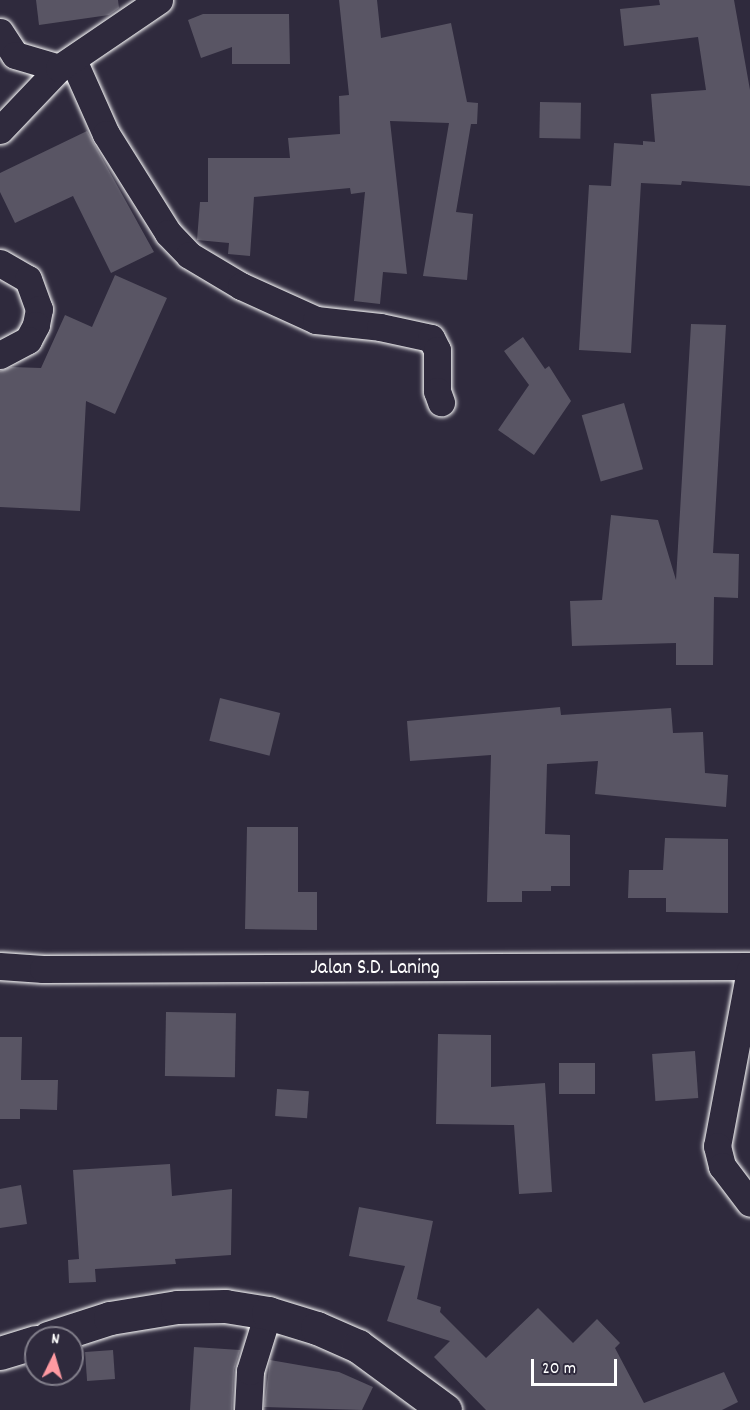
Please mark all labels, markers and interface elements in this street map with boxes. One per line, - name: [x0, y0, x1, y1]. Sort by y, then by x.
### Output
- street label: Jalan S.D. Laning: [310, 956, 440, 982]
- north arrow: [24, 1326, 84, 1386]
- text: N: [50, 1328, 60, 1351]
- scale bar: [534, 1347, 620, 1385]
- text: 20 m: [542, 1357, 576, 1382]

